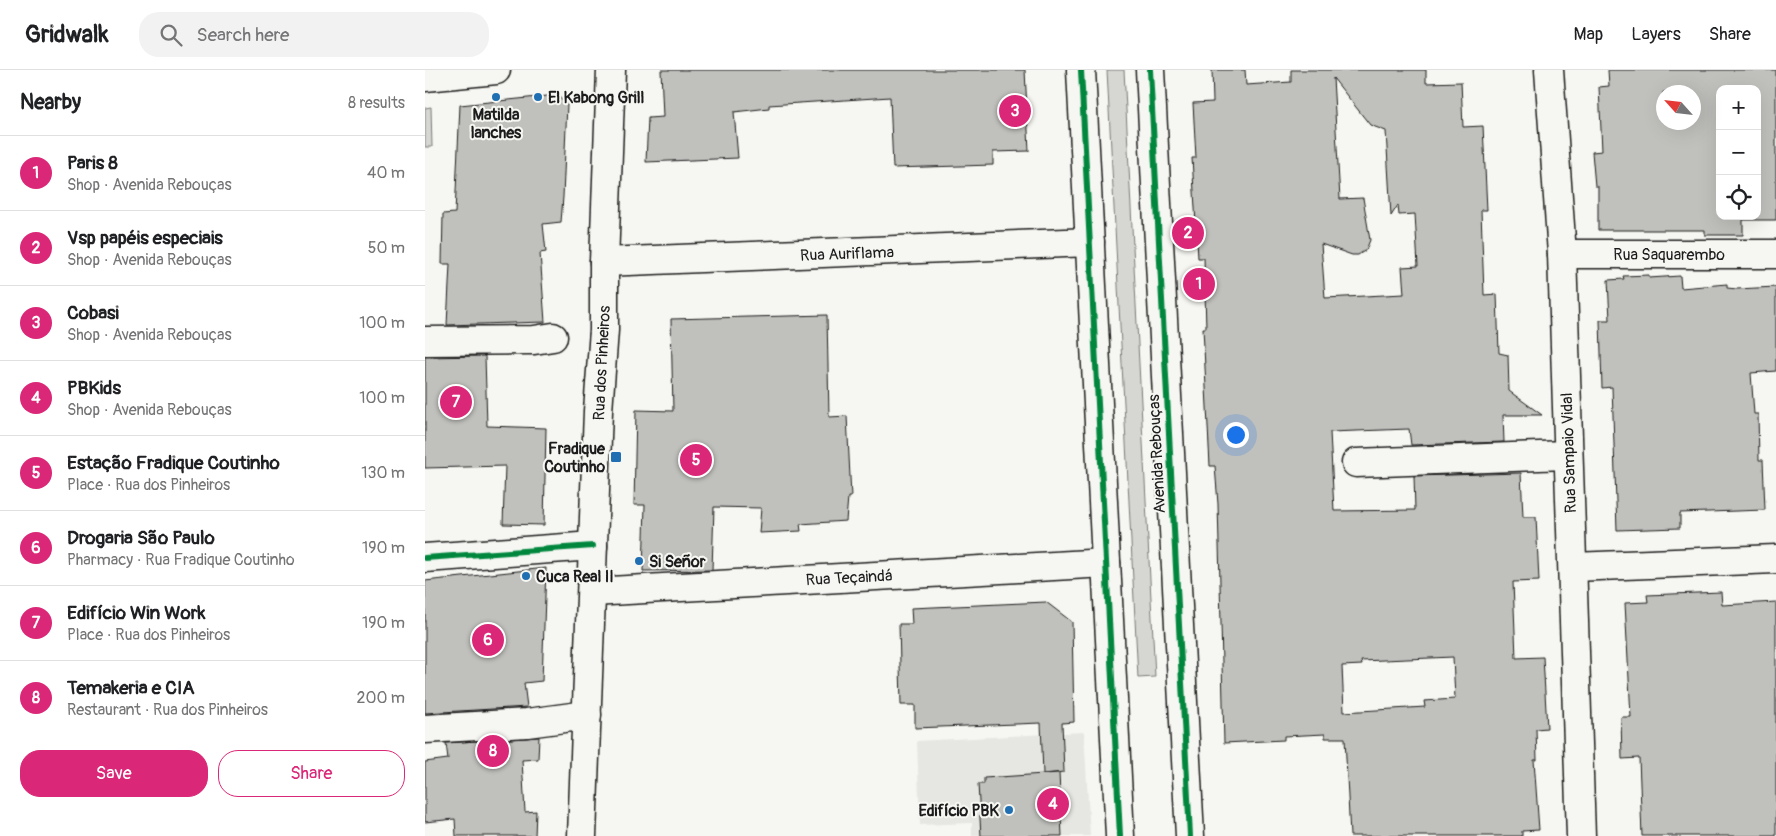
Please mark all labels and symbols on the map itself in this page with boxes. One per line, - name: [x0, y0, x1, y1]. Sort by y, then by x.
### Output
- north arrow: [1656, 85, 1701, 130]
- place label: El Kabong Grill: [548, 88, 645, 108]
- marker: Matilda lanches: [490, 91, 502, 103]
- marker: El Kabong Grill: [532, 91, 544, 103]
- pin: 3: [999, 92, 1031, 130]
- place label: Matilda lanches: [471, 105, 522, 143]
- pin: 2: [1172, 214, 1204, 252]
- street label: Rua Auriflama: [800, 242, 894, 266]
- street label: Rua Saquarembo: [1613, 245, 1725, 265]
- pin: 1: [1183, 265, 1215, 303]
- street label: Rua dos Pinheiros: [589, 305, 615, 421]
- pin: 7: [440, 383, 472, 421]
- street label: Rua Sampaio Vidal: [1557, 392, 1581, 514]
- street label: Avenida Rebouças: [1144, 394, 1170, 514]
- your location: [1223, 422, 1249, 448]
- place label: Fradique Coutinho: [544, 439, 606, 477]
- pin: 5: [680, 441, 712, 479]
- marker: Fradique Coutinho: [609, 450, 623, 464]
- place label: Si Señor: [649, 552, 706, 572]
- marker: Si Señor: [633, 555, 645, 567]
- street label: Rua Teçaindá: [805, 566, 893, 590]
- place label: Cuca Real II: [536, 567, 614, 587]
- marker: Cuca Real II: [520, 570, 532, 582]
- pin: 6: [472, 621, 504, 659]
- pin: 8: [477, 732, 509, 770]
- pin: 4: [1037, 785, 1069, 823]
- place label: Edifício PBK: [918, 801, 999, 821]
- marker: Edifício PBK: [1003, 804, 1015, 816]

